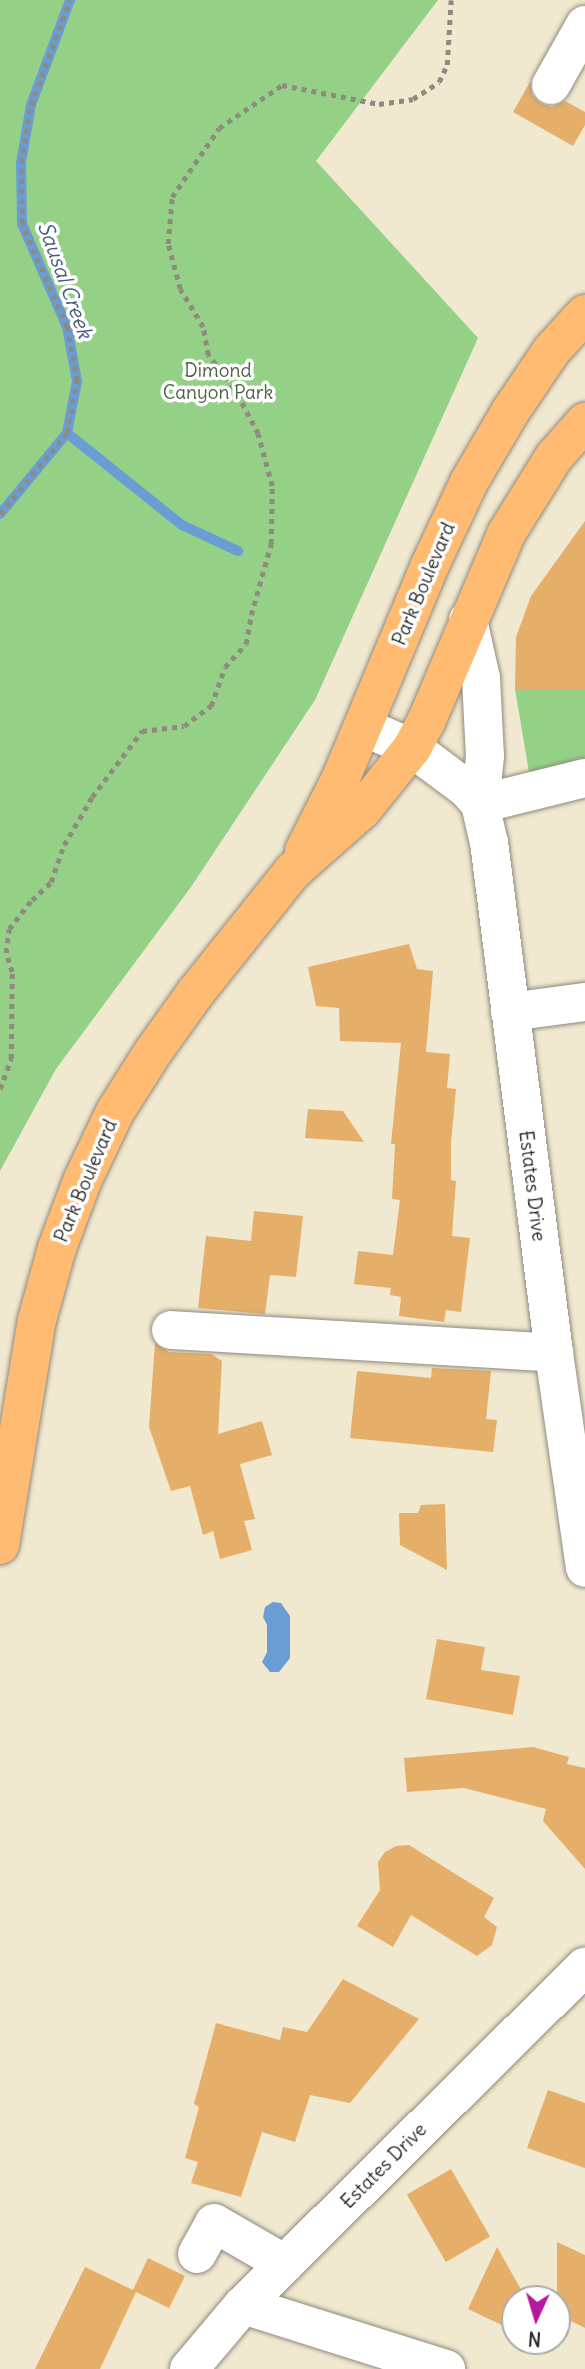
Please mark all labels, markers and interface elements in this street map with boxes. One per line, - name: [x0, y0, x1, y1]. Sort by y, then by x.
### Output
- water label: Sausal Creek: [32, 218, 98, 342]
- park label: Dimond Canyon Park: [163, 360, 273, 404]
- street label: Park Boulevard: [388, 519, 460, 649]
- street label: Park Boulevard: [50, 1116, 122, 1246]
- street label: Estates Drive: [514, 1129, 550, 1243]
- street label: Estates Drive: [336, 2118, 432, 2214]
- north arrow: [501, 2285, 571, 2355]
- text: N: [527, 2327, 542, 2351]

